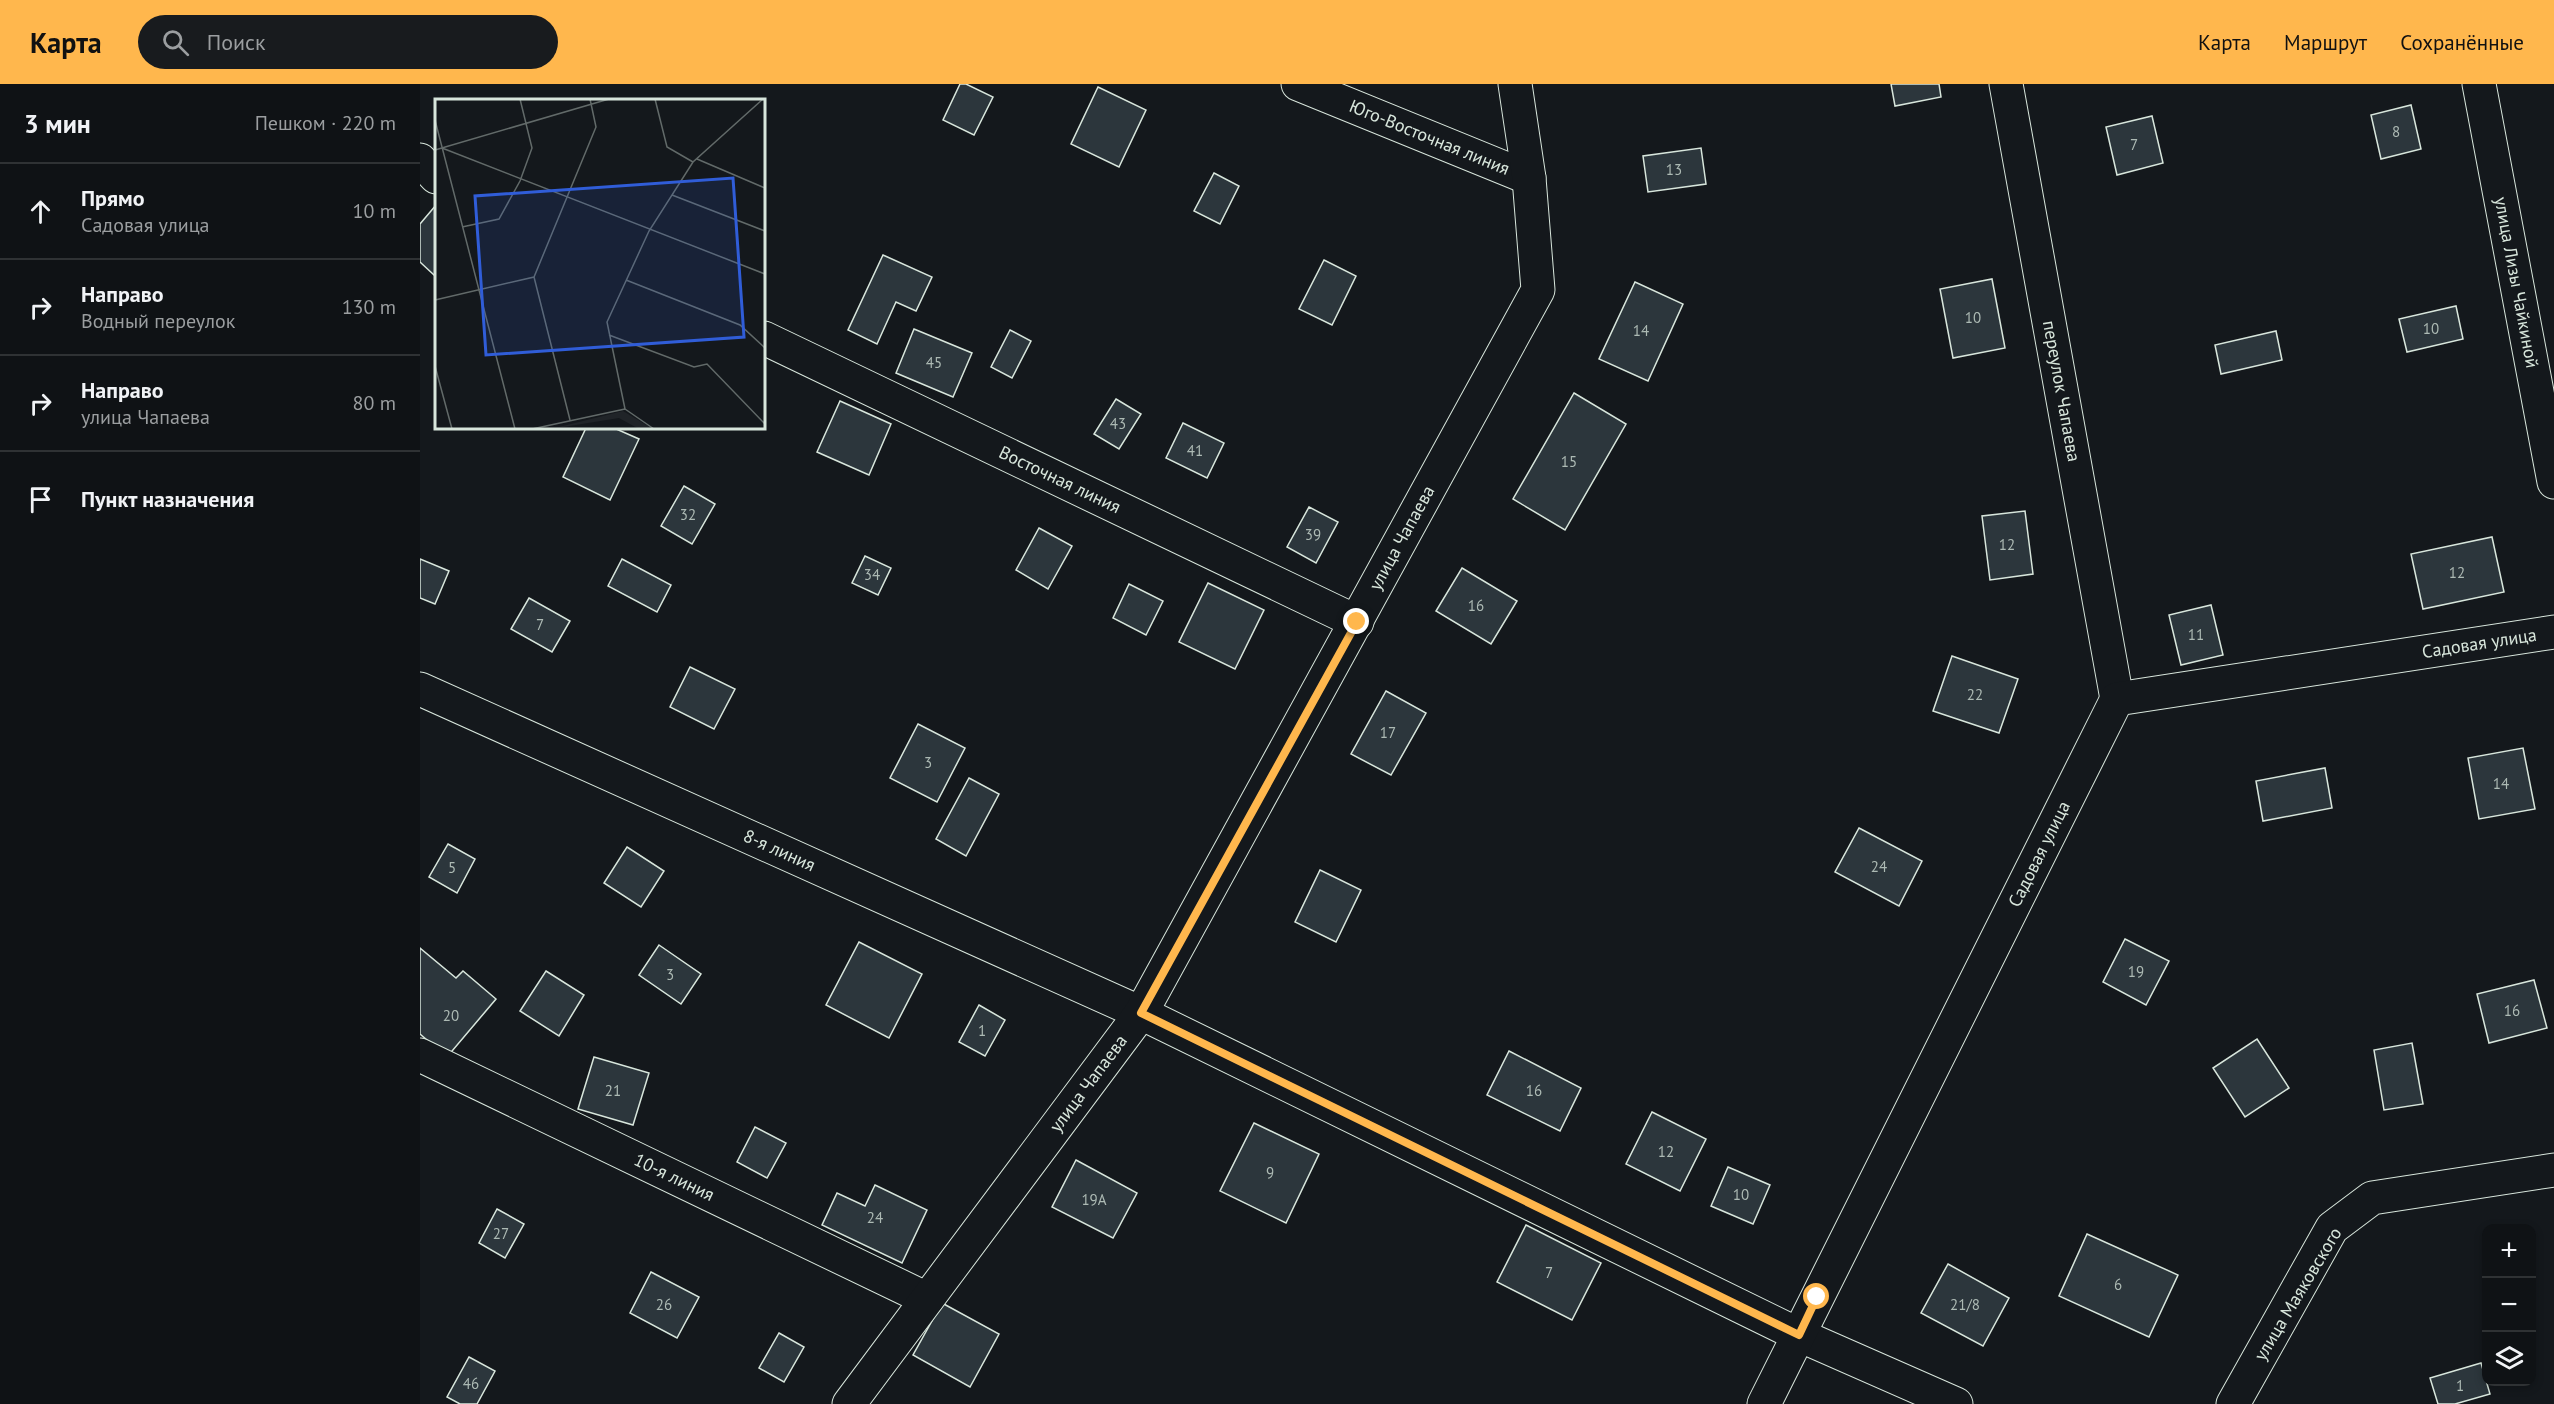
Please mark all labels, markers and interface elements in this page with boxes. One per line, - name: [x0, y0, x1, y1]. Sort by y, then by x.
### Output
- search box: [138, 15, 558, 69]
- text: Карта: [30, 24, 102, 61]
- icon: search: [159, 26, 192, 59]
- text: Поиск: [207, 28, 266, 56]
- text: Карта: [2198, 29, 2251, 56]
- text: Маршрут: [2284, 29, 2367, 56]
- text: Сохранённые: [2400, 29, 2524, 56]
- street label: Юго-Восточная линия: [1346, 94, 1513, 180]
- inset map: [435, 99, 765, 429]
- text: 3 мин: [24, 107, 91, 140]
- text: Пешком · 220 m: [255, 110, 396, 136]
- house number: 8: [2392, 122, 2400, 141]
- house number: 7: [2130, 135, 2138, 154]
- house number: 13: [1666, 160, 1682, 179]
- text: Прямо: [81, 184, 144, 212]
- icon: ahead: [24, 195, 57, 228]
- street label: улица Лизы Чайкиной: [2490, 195, 2544, 370]
- text: 10 m: [353, 198, 396, 224]
- text: Садовая улица: [81, 212, 210, 238]
- text: Направо: [81, 280, 164, 308]
- icon: right: [24, 291, 57, 324]
- text: 130 m: [342, 294, 396, 320]
- text: Водный переулок: [81, 308, 235, 334]
- house number: 10: [1965, 308, 1981, 327]
- street label: переулок Чапаева: [2038, 318, 2086, 463]
- house number: 10: [2423, 319, 2439, 338]
- house number: 14: [1633, 321, 1649, 340]
- house number: 45: [926, 353, 942, 372]
- text: Направо: [81, 376, 164, 404]
- icon: right: [24, 387, 57, 420]
- text: 80 m: [353, 390, 396, 416]
- text: улица Чапаева: [81, 404, 210, 430]
- house number: 43: [1110, 414, 1126, 433]
- street label: Восточная линия: [995, 440, 1125, 518]
- house number: 41: [1187, 441, 1203, 460]
- house number: 15: [1561, 452, 1577, 471]
- street label: улица Чапаева: [1363, 481, 1439, 594]
- icon: arrive: [24, 483, 57, 516]
- text: Пункт назначения: [81, 485, 254, 513]
- house number: 32: [680, 505, 696, 524]
- house number: 39: [1305, 525, 1321, 544]
- house number: 12: [1999, 535, 2015, 554]
- house number: 12: [2449, 563, 2465, 582]
- house number: 34: [864, 565, 880, 584]
- house number: 16: [1468, 596, 1484, 615]
- route end: [1343, 608, 1369, 634]
- house number: 7: [536, 615, 544, 634]
- street label: Садовая улица: [2420, 623, 2538, 663]
- house number: 11: [2188, 625, 2204, 644]
- house number: 22: [1967, 685, 1983, 704]
- house number: 17: [1380, 723, 1396, 742]
- house number: 3: [924, 753, 932, 772]
- house number: 14: [2493, 774, 2509, 793]
- street label: Садовая улица: [2003, 797, 2075, 911]
- street label: 8-я линия: [740, 824, 819, 876]
- house number: 24: [1871, 857, 1887, 876]
- house number: 5: [448, 858, 456, 877]
- house number: 19: [2128, 962, 2144, 981]
- house number: 3: [666, 965, 674, 984]
- house number: 16: [2504, 1001, 2520, 1020]
- house number: 20: [443, 1006, 459, 1025]
- house number: 1: [978, 1021, 986, 1040]
- street label: улица Чапаева: [1044, 1030, 1132, 1137]
- house number: 21: [605, 1081, 621, 1100]
- house number: 16: [1526, 1081, 1542, 1100]
- house number: 12: [1658, 1142, 1674, 1161]
- street label: 10-я линия: [630, 1148, 718, 1206]
- house number: 9: [1266, 1163, 1274, 1182]
- house number: 10: [1733, 1185, 1749, 1204]
- house number: 19А: [1081, 1190, 1107, 1209]
- house number: 24: [867, 1208, 883, 1227]
- street label: улица Маяковского: [2249, 1223, 2346, 1365]
- house number: 27: [493, 1224, 509, 1243]
- map controls: [2482, 1224, 2536, 1386]
- button: +: [2482, 1224, 2536, 1278]
- house number: 7: [1545, 1263, 1553, 1282]
- house number: 6: [2114, 1275, 2122, 1294]
- button: −: [2482, 1278, 2536, 1332]
- route start: [1803, 1283, 1829, 1309]
- house number: 26: [656, 1295, 672, 1314]
- house number: 21/8: [1950, 1295, 1980, 1314]
- button: layers: [2482, 1332, 2536, 1386]
- house number: 46: [463, 1374, 479, 1393]
- house number: 1: [2456, 1376, 2464, 1395]

